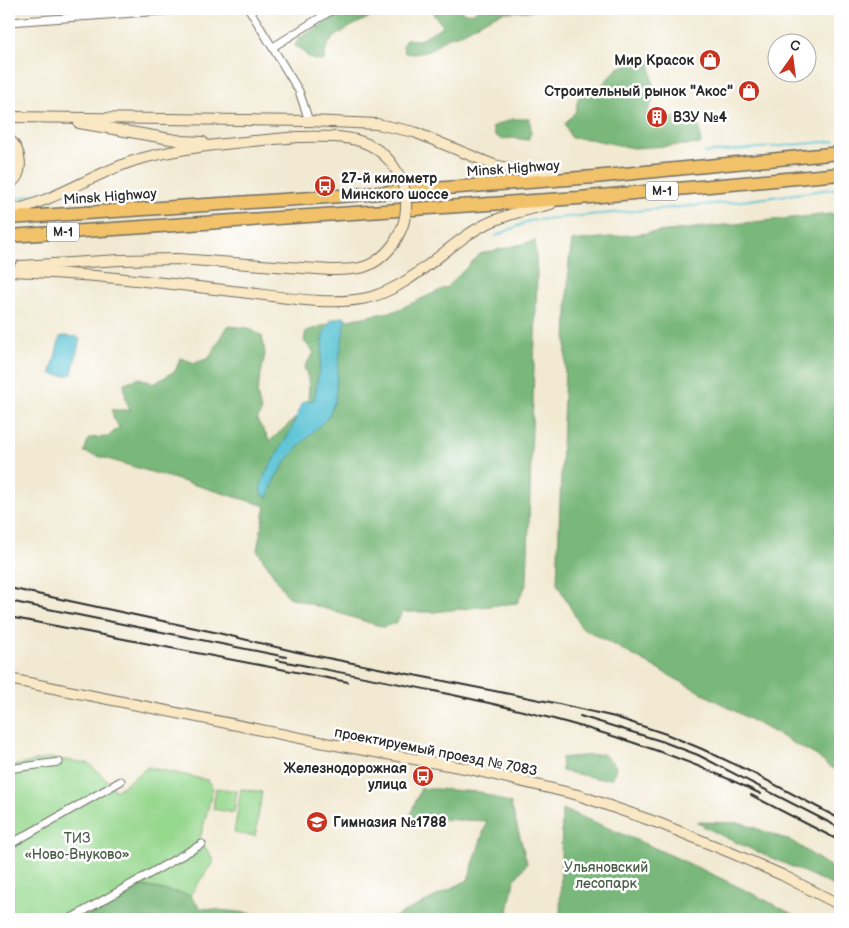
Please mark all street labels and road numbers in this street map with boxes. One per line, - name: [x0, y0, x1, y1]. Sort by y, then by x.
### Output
- street label: Minsk Highway: [466, 157, 561, 180]
- road number: М-1: [646, 182, 678, 200]
- street label: Minsk Highway: [63, 185, 158, 208]
- road number: М-1: [47, 222, 79, 242]
- street label: проектируемый проезд № 7083: [333, 723, 539, 780]

